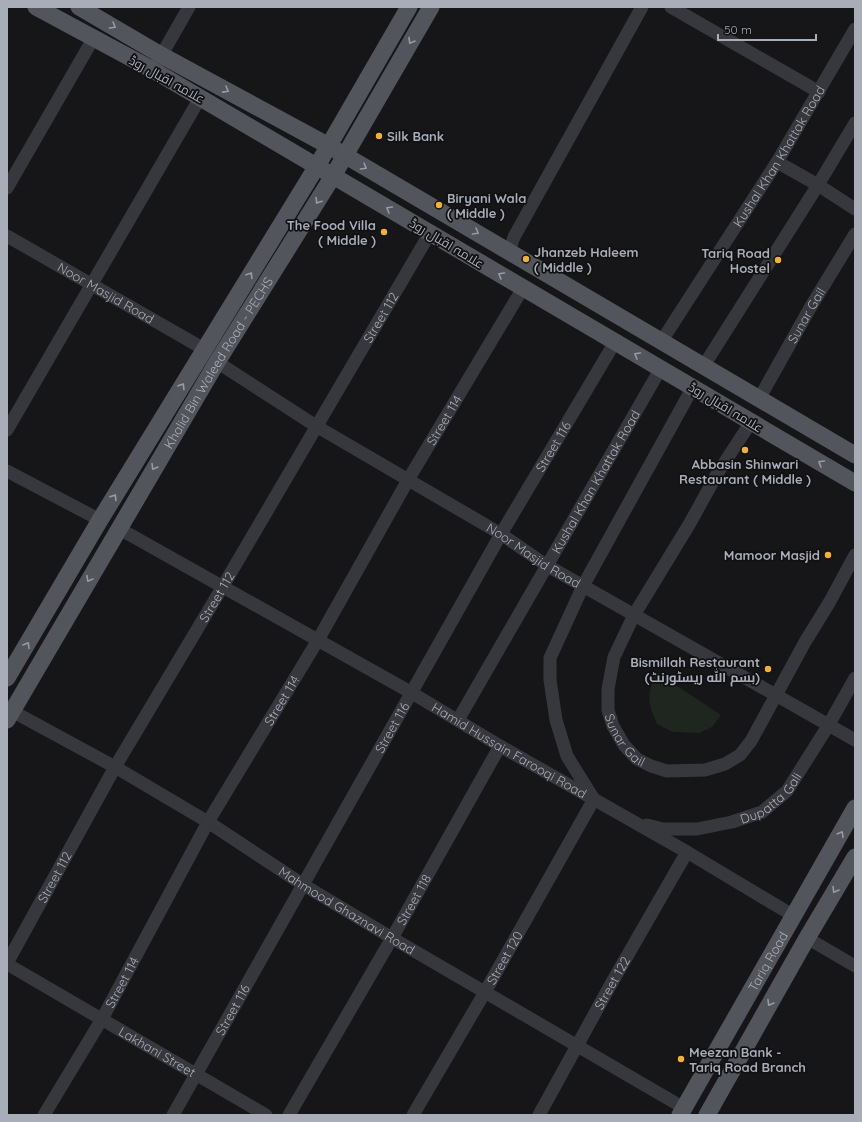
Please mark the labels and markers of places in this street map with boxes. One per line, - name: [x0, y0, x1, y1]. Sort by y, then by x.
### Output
- place label: Silk Bank: [387, 128, 444, 144]
- marker: Silk Bank: [374, 131, 384, 141]
- place label: Biryani Wala ( Middle ): [447, 190, 526, 221]
- marker: Biryani Wala ( Middle ): [434, 200, 444, 210]
- place label: The Food Villa ( Middle ): [287, 217, 376, 248]
- marker: The Food Villa ( Middle ): [379, 227, 389, 237]
- place label: Jhanzeb Haleem ( Middle ): [534, 244, 639, 275]
- place label: Tariq Road Hostel: [701, 245, 770, 276]
- marker: Jhanzeb Haleem ( Middle ): [521, 254, 531, 264]
- marker: Tariq Road Hostel: [773, 255, 783, 265]
- marker: Abbasin Shinwari Restaurant ( Middle ): [740, 445, 750, 455]
- place label: Abbasin Shinwari Restaurant ( Middle ): [679, 456, 811, 487]
- place label: Mamoor Masjid: [724, 547, 820, 563]
- marker: Mamoor Masjid: [823, 550, 833, 560]
- place label: Bismillah Restaurant (بسم الله ریسٹورنٹ): [630, 654, 760, 687]
- marker: Bismillah Restaurant (بسم الله ریسٹورنٹ): [763, 664, 773, 674]
- place label: Meezan Bank - Tariq Road Branch: [689, 1044, 806, 1075]
- marker: Meezan Bank - Tariq Road Branch: [676, 1054, 686, 1064]

